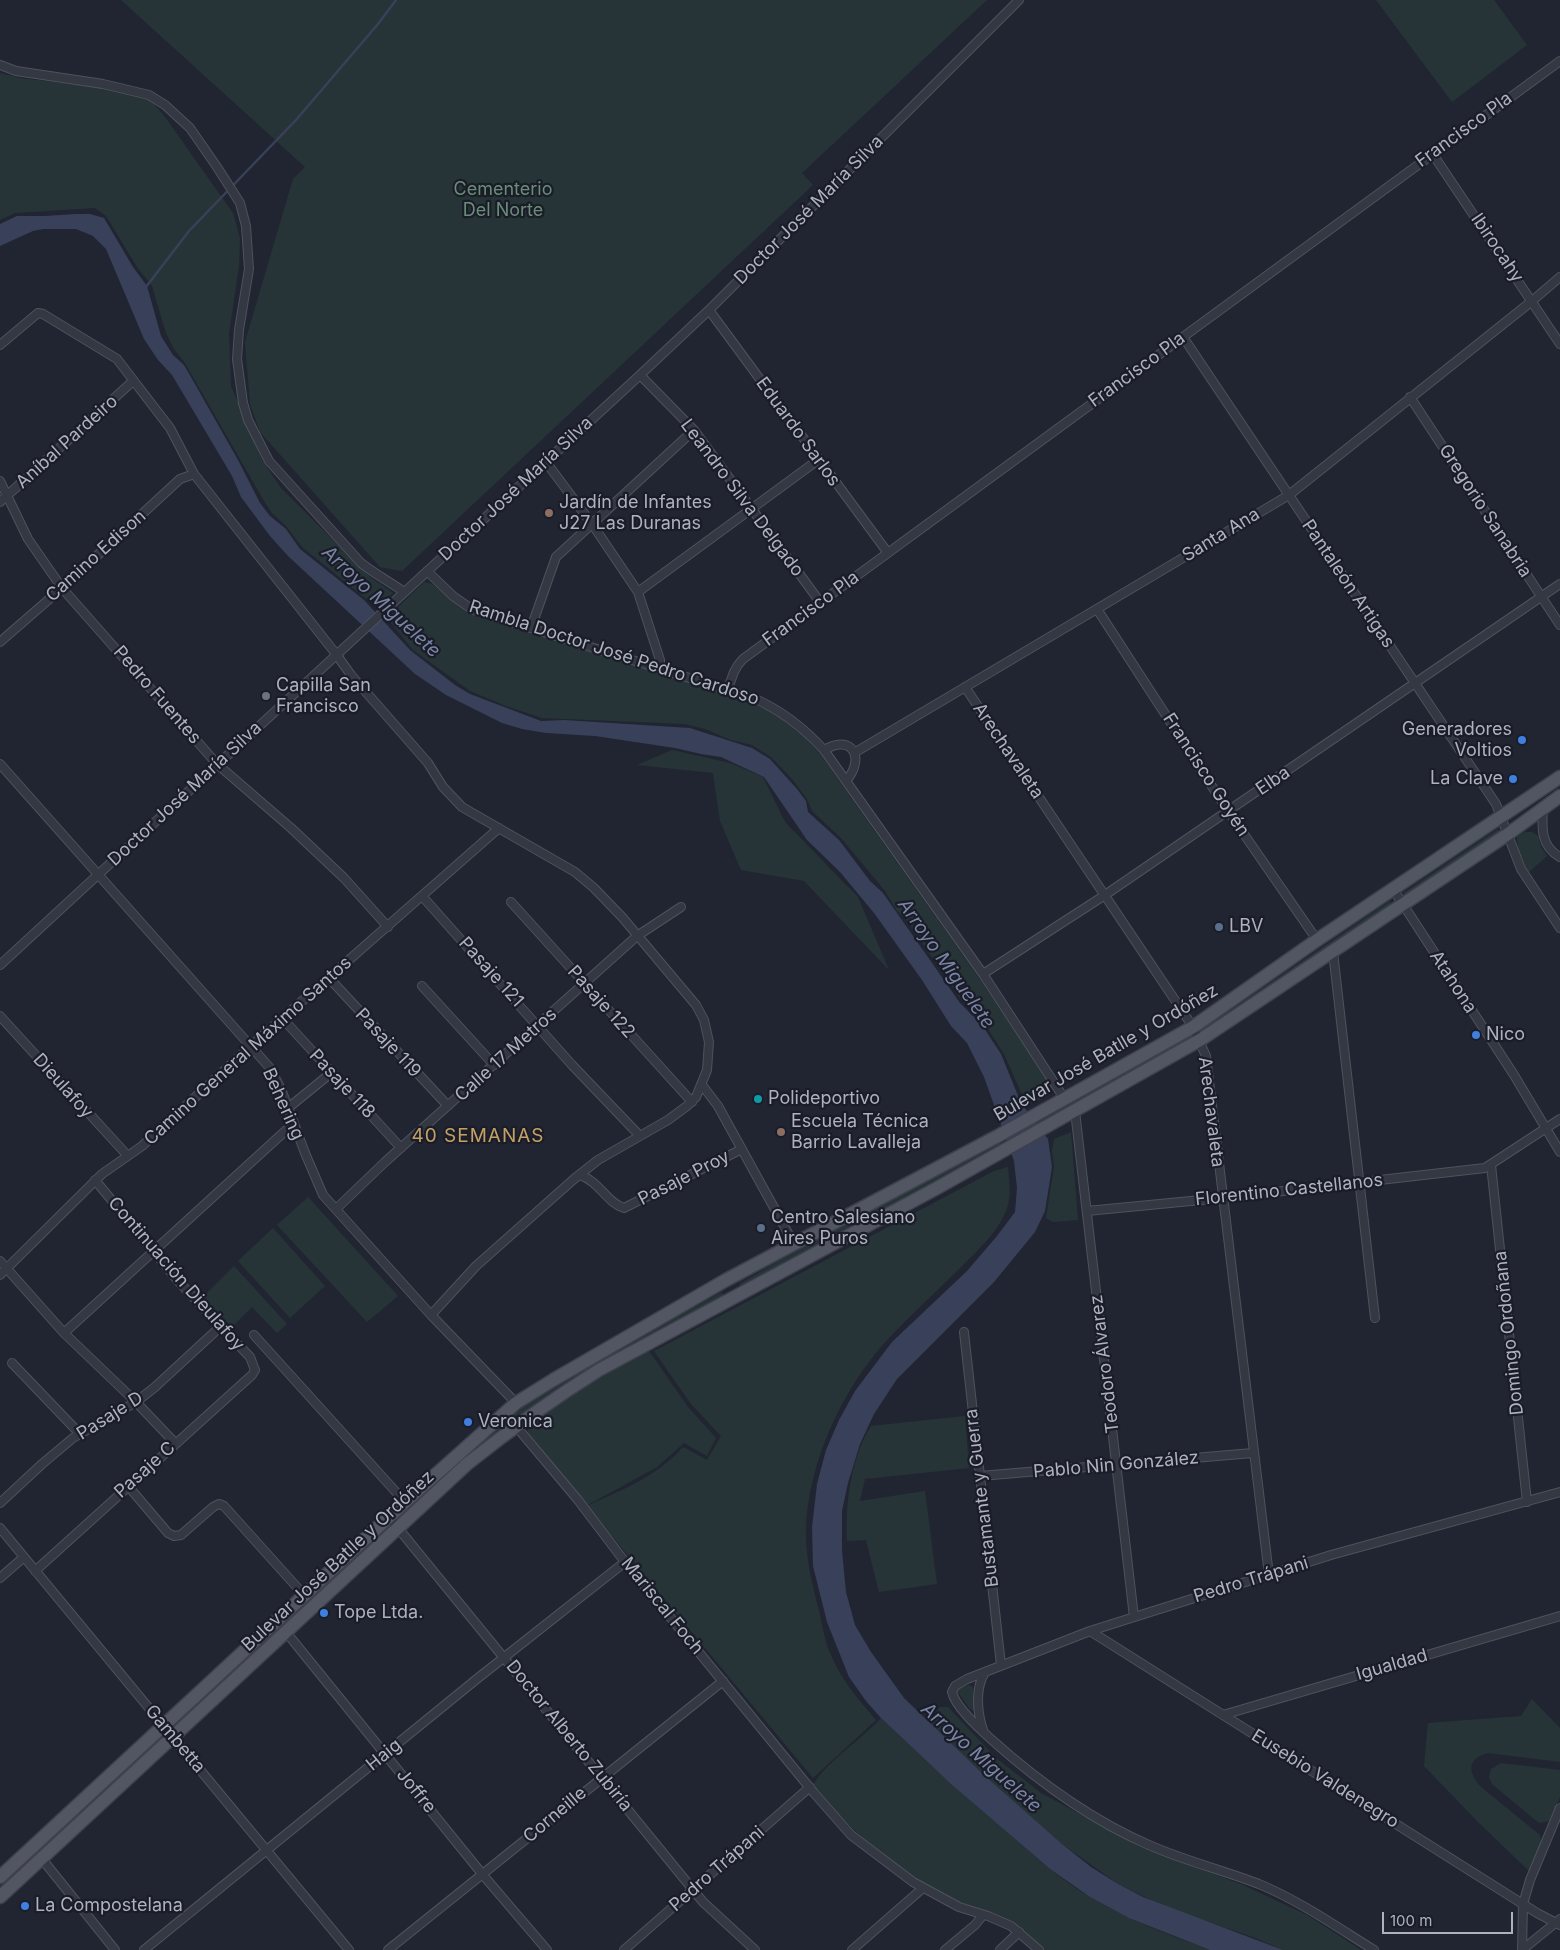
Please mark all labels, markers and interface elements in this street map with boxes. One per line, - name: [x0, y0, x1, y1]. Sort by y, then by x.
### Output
- street label: Francisco Pla: [1412, 88, 1516, 172]
- street label: Doctor José María Silva: [730, 131, 888, 289]
- park label: Cementerio Del Norte: [454, 179, 552, 222]
- street label: Ibirocahy: [1466, 209, 1528, 287]
- street label: Francisco Pla: [1085, 328, 1189, 412]
- street label: Eduardo Sarlos: [751, 373, 845, 491]
- street label: Aníbal Pardeiro: [12, 391, 122, 493]
- street label: Doctor José María Silva: [435, 412, 597, 566]
- street label: Leandro Silva Delgado: [676, 415, 808, 581]
- street label: Gregorio Sanabria: [1434, 440, 1536, 582]
- place label: Jardín de Infantes J27 Las Duranas: [559, 492, 712, 534]
- street label: Santa Ana: [1178, 503, 1264, 567]
- street label: Camino Edison: [42, 505, 150, 607]
- marker: Jardín de Infantes J27 Las Duranas: [543, 507, 555, 519]
- street label: Pantaleón Artigas: [1297, 516, 1399, 652]
- water label: Arroyo Miguelete: [317, 541, 445, 663]
- street label: Francisco Pla: [759, 567, 863, 651]
- street label: Rambla Doctor José Pedro Cardoso: [466, 596, 762, 710]
- street label: Pedro Fuentes: [109, 642, 205, 748]
- place label: Capilla San Francisco: [276, 675, 371, 718]
- marker: Capilla San Francisco: [260, 690, 272, 702]
- street label: Arechavaleta: [968, 699, 1048, 803]
- street label: Francisco Goyén: [1158, 709, 1254, 841]
- street label: Doctor José María Silva: [104, 717, 266, 871]
- place label: Generadores Voltios: [1402, 719, 1512, 762]
- marker: Generadores Voltios: [1516, 734, 1528, 746]
- street label: Elba: [1252, 762, 1294, 800]
- place label: La Clave: [1430, 768, 1503, 790]
- marker: La Clave: [1507, 773, 1519, 785]
- water label: Arroyo Miguelete: [893, 895, 999, 1033]
- place label: LBV: [1229, 916, 1263, 938]
- marker: LBV: [1213, 921, 1225, 933]
- street label: Pasaje 121: [454, 933, 528, 1011]
- street label: Atahona: [1425, 947, 1481, 1017]
- street label: Camino General Máximo Santos: [140, 952, 356, 1150]
- street label: Pasaje 122: [563, 961, 639, 1043]
- street label: Bulevar José Batlle y Ordóñez: [990, 980, 1222, 1126]
- street label: Pasaje 119: [350, 1004, 426, 1082]
- street label: Calle 17 Metros: [451, 1004, 561, 1106]
- place label: Nico: [1486, 1024, 1525, 1046]
- marker: Nico: [1470, 1029, 1482, 1041]
- street label: Pasaje 118: [304, 1045, 380, 1123]
- street label: Dieulafoy: [28, 1049, 98, 1123]
- street label: Arechavaleta: [1194, 1055, 1228, 1169]
- street label: Behering: [258, 1065, 308, 1143]
- place label: Polideportivo: [768, 1088, 880, 1110]
- marker: Polideportivo: [752, 1093, 764, 1105]
- place label: Escuela Técnica Barrio Lavalleja: [791, 1111, 929, 1154]
- district label: 40 SEMANAS: [410, 1125, 546, 1147]
- marker: Escuela Técnica Barrio Lavalleja: [775, 1126, 787, 1138]
- street label: Pasaje Proy: [635, 1146, 733, 1210]
- street label: Florentino Castellanos: [1194, 1169, 1384, 1211]
- street label: Continuación Dieulafoy: [103, 1193, 249, 1355]
- place label: Centro Salesiano Aires Puros: [771, 1207, 915, 1250]
- marker: Centro Salesiano Aires Puros: [755, 1222, 767, 1234]
- street label: Domingo Ordoñana: [1490, 1250, 1528, 1416]
- street label: Teodoro Álvarez: [1086, 1294, 1124, 1434]
- street label: Pasaje D: [73, 1387, 147, 1445]
- street label: Bustamante y Guerra: [960, 1408, 1004, 1588]
- place label: Veronica: [478, 1411, 553, 1433]
- marker: Veronica: [462, 1416, 474, 1428]
- street label: Pasaje C: [110, 1437, 180, 1503]
- street label: Pablo Nin González: [1032, 1447, 1200, 1483]
- street label: Bulevar José Batlle y Ordóñez: [237, 1466, 439, 1656]
- street label: Pedro Trápani: [1191, 1552, 1311, 1608]
- street label: Mariscal Foch: [616, 1553, 708, 1659]
- place label: Tope Ltda.: [334, 1602, 423, 1624]
- marker: Tope Ltda.: [318, 1607, 330, 1619]
- street label: Igualdad: [1354, 1645, 1430, 1685]
- street label: Doctor Alberto Zubiría: [501, 1656, 637, 1816]
- water label: Arroyo Miguelete: [916, 1698, 1046, 1818]
- street label: Gambetta: [140, 1701, 210, 1777]
- street label: Eusebio Valdenegro: [1247, 1725, 1403, 1833]
- street label: Haig: [362, 1734, 406, 1776]
- street label: Joffre: [392, 1765, 440, 1817]
- street label: Corneille: [519, 1782, 591, 1848]
- street label: Pedro Trápani: [665, 1822, 769, 1916]
- place label: La Compostelana: [35, 1895, 183, 1917]
- marker: La Compostelana: [19, 1900, 31, 1912]
- scale bar: [1385, 1902, 1516, 1934]
- text: 100 m: [1390, 1911, 1432, 1930]

